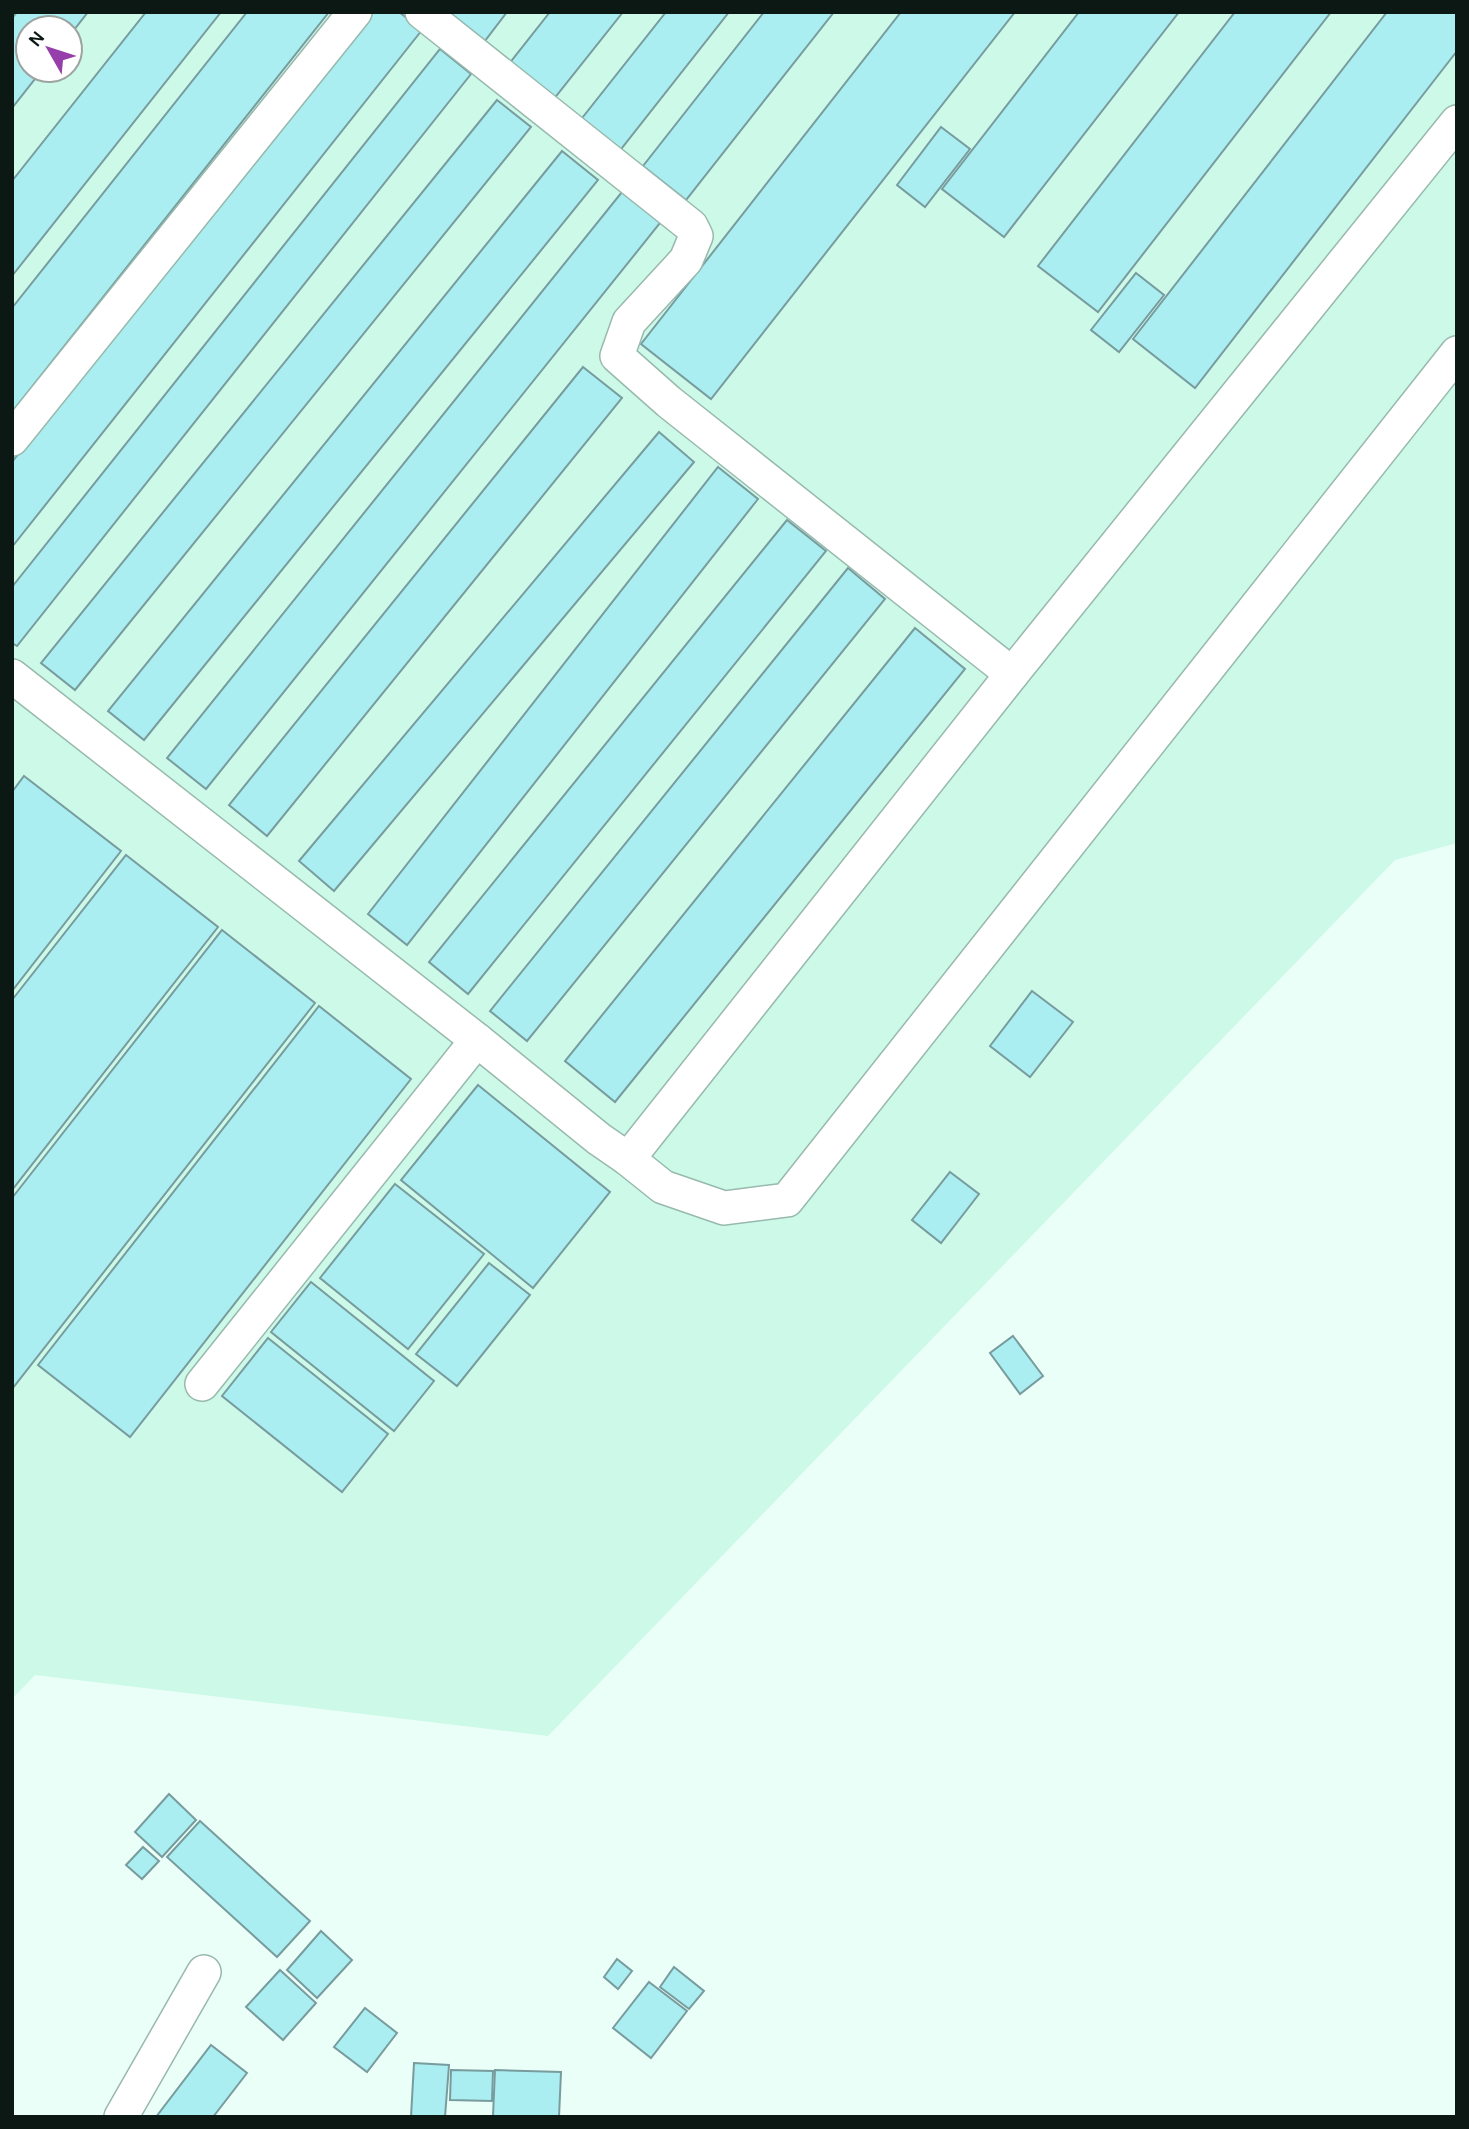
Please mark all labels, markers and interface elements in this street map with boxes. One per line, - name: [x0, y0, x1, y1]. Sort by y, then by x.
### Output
- north arrow: [14, 14, 84, 84]
- text: N: [24, 27, 49, 51]

